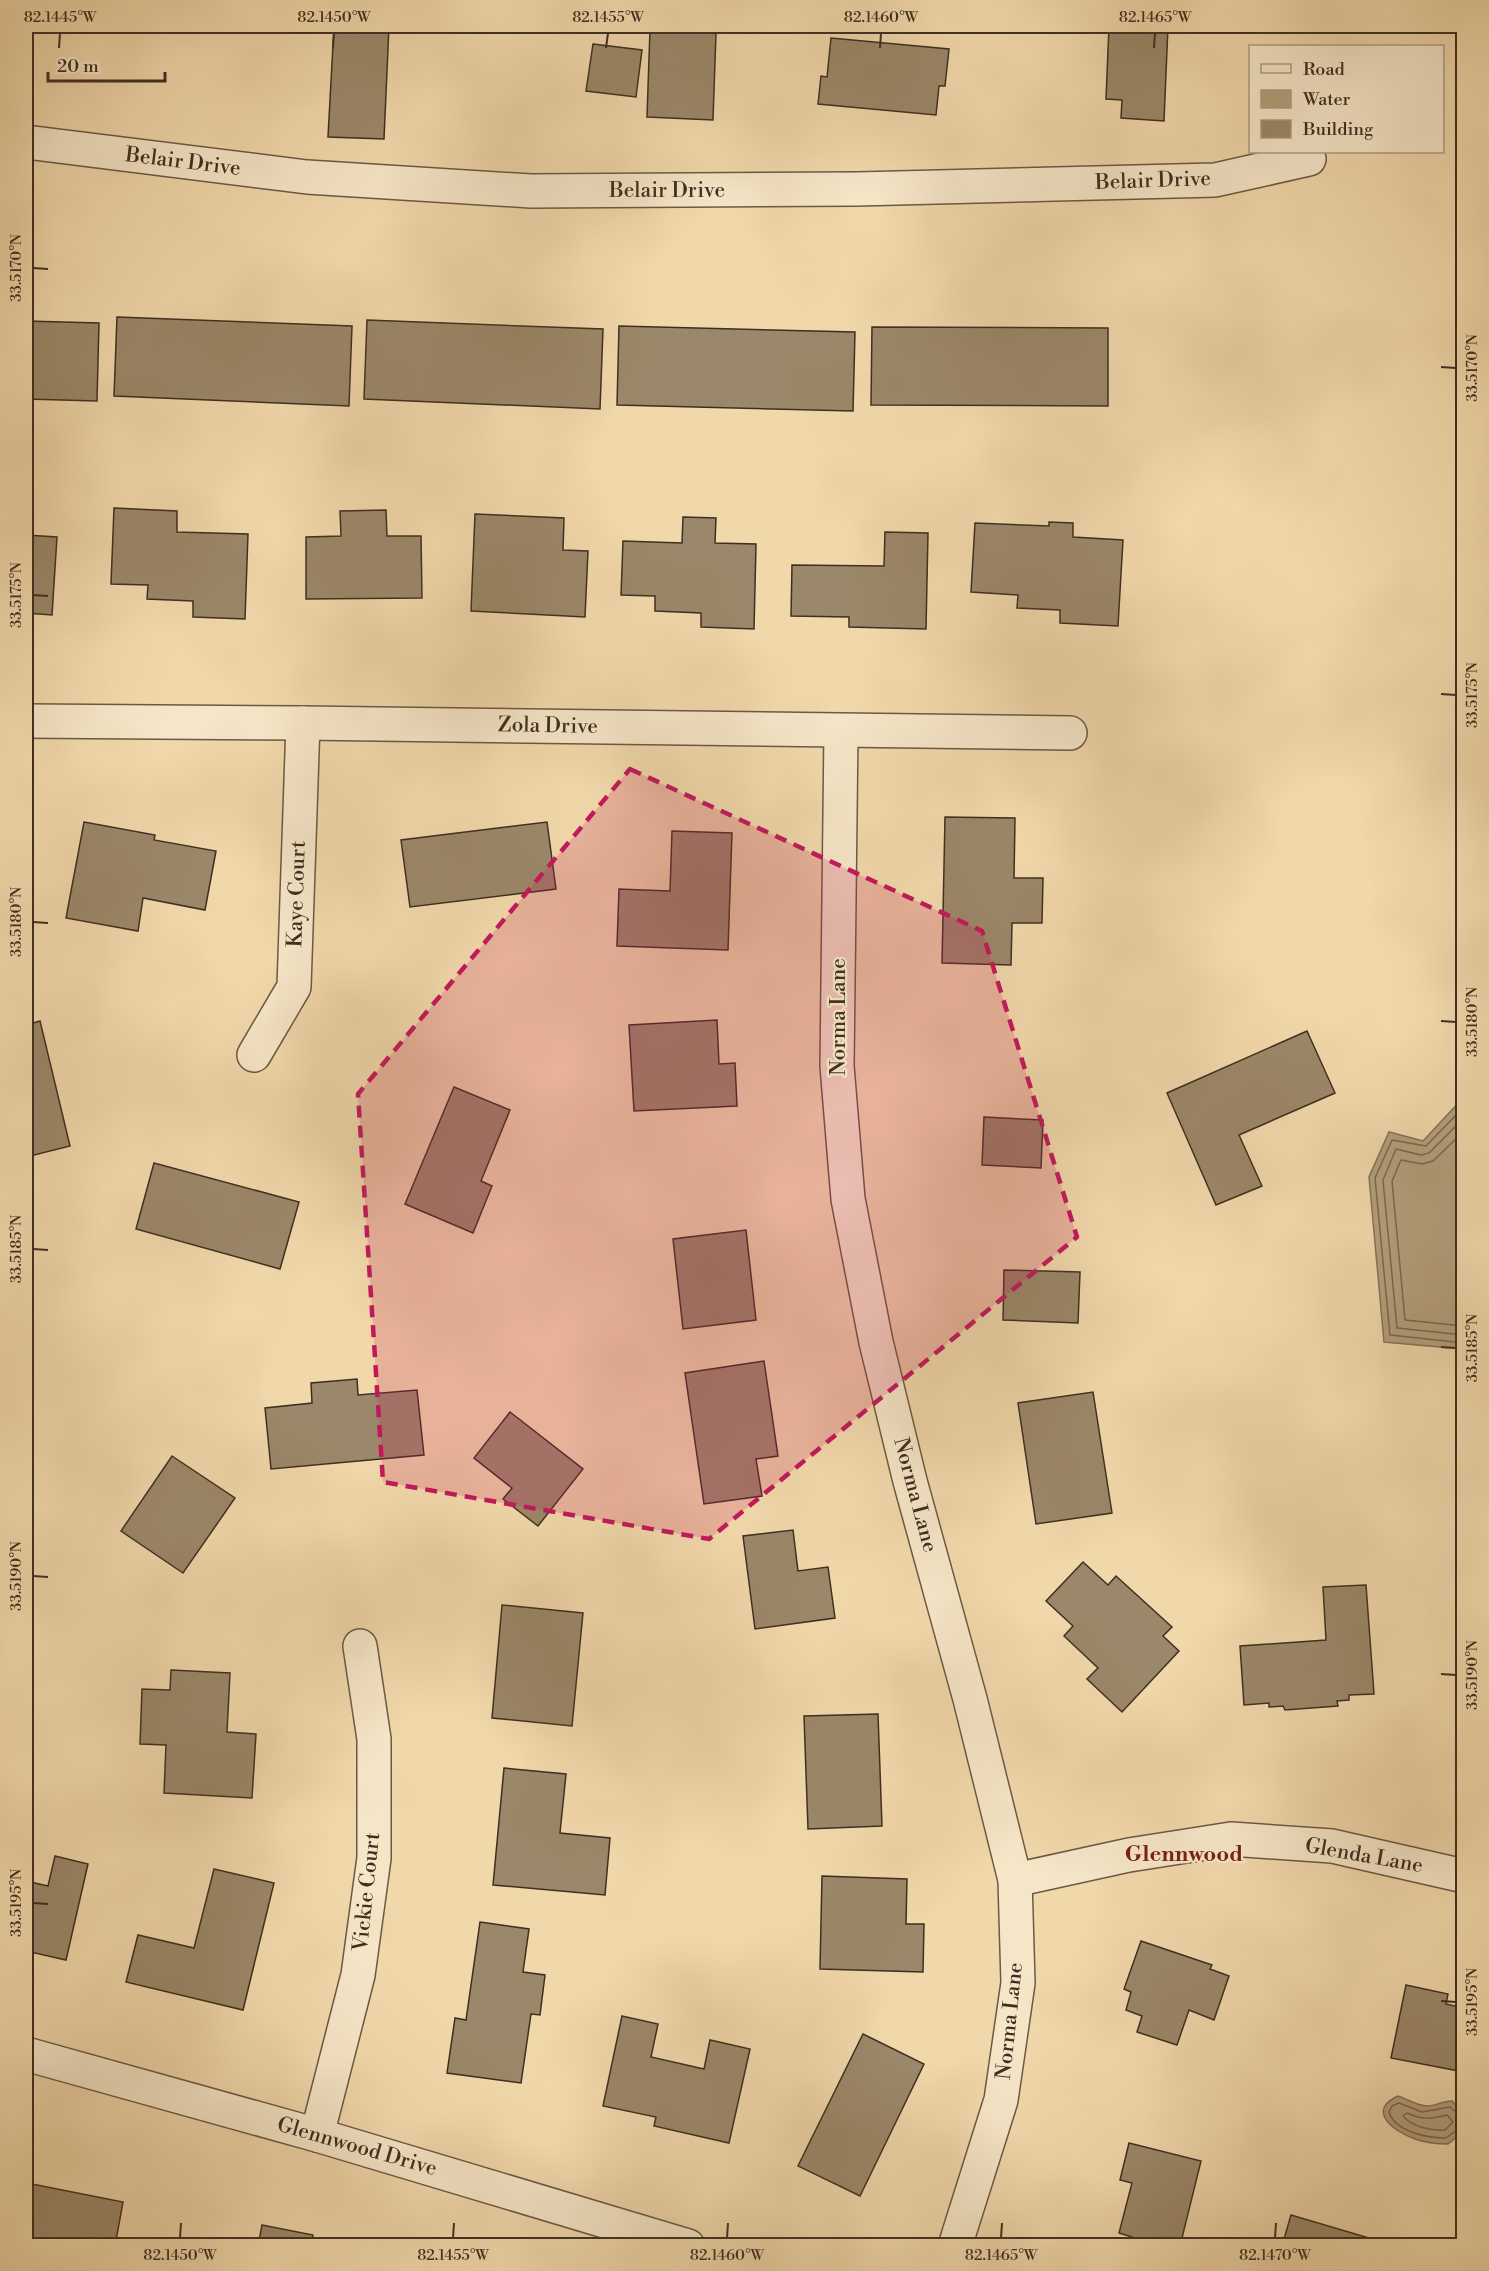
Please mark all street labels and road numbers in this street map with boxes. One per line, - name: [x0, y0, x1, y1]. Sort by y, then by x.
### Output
- street label: Belair Drive: [123, 142, 242, 182]
- street label: Belair Drive: [1094, 166, 1211, 196]
- street label: Belair Drive: [608, 178, 725, 204]
- street label: Zola Drive: [498, 712, 598, 740]
- street label: Kaye Court: [282, 840, 312, 948]
- street label: Norma Lane: [826, 958, 852, 1076]
- street label: Norma Lane: [887, 1435, 943, 1555]
- street label: Vickie Court: [348, 1831, 386, 1954]
- street label: Glenda Lane: [1303, 1833, 1425, 1879]
- street label: Norma Lane: [991, 1961, 1029, 2081]
- street label: Glennwood Drive: [274, 2112, 440, 2182]

